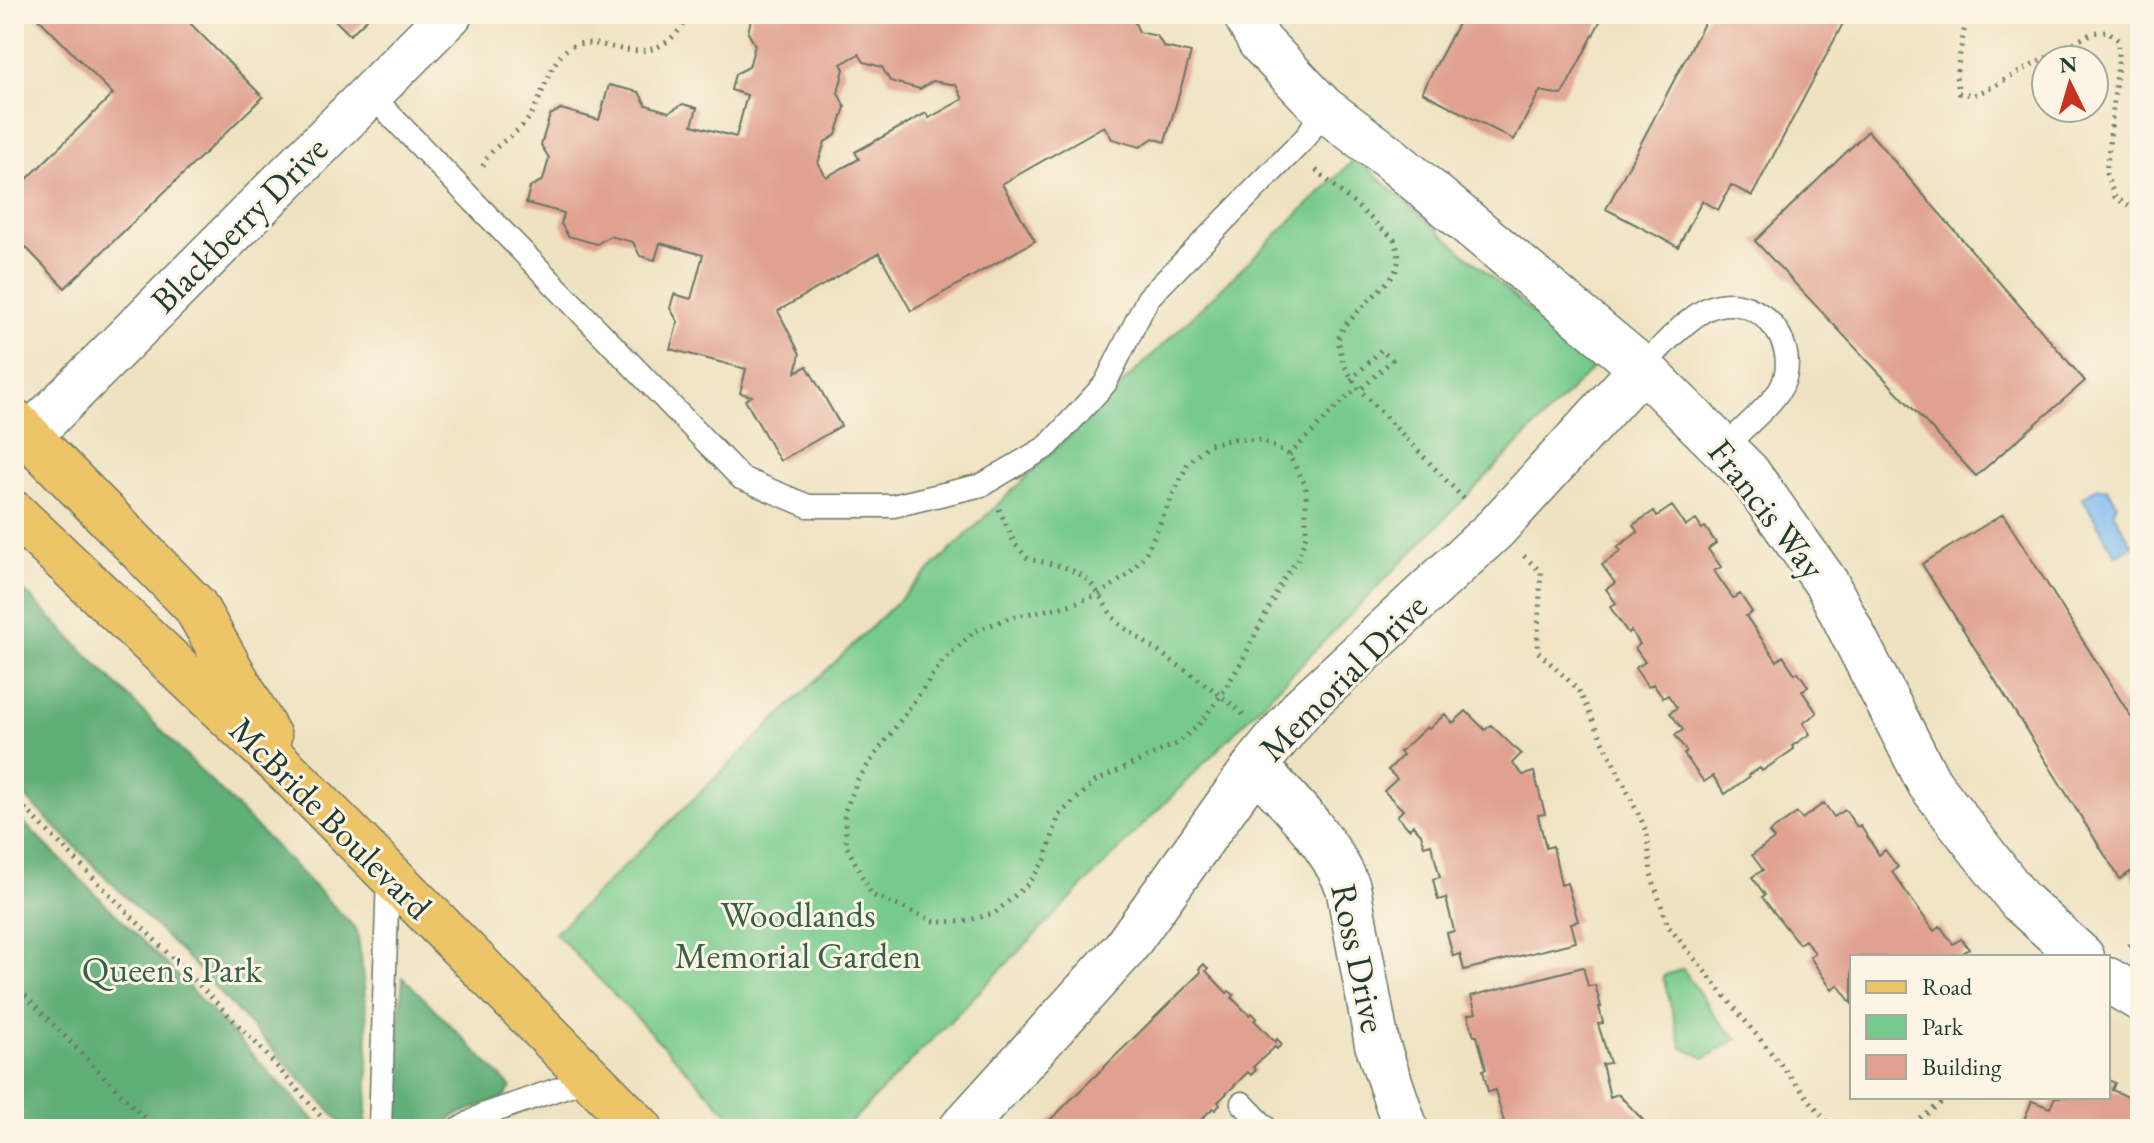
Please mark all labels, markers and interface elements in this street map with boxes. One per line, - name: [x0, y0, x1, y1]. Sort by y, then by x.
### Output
- north arrow: [2030, 44, 2110, 124]
- text: N: [2058, 49, 2079, 80]
- street label: Blackberry Drive: [140, 125, 338, 323]
- street label: Francis Way: [1698, 429, 1837, 589]
- street label: Memorial Drive: [1249, 583, 1437, 771]
- street label: McBride Boulevard: [220, 707, 443, 930]
- street label: Ross Drive: [1320, 879, 1398, 1037]
- park label: Woodlands Memorial Garden: [675, 891, 921, 979]
- park label: Queen's Park: [82, 946, 263, 993]
- legend: [1850, 955, 2110, 1099]
- text: Road: [1922, 971, 1973, 1002]
- text: Park: [1922, 1011, 1964, 1042]
- text: Building: [1922, 1051, 2002, 1082]

